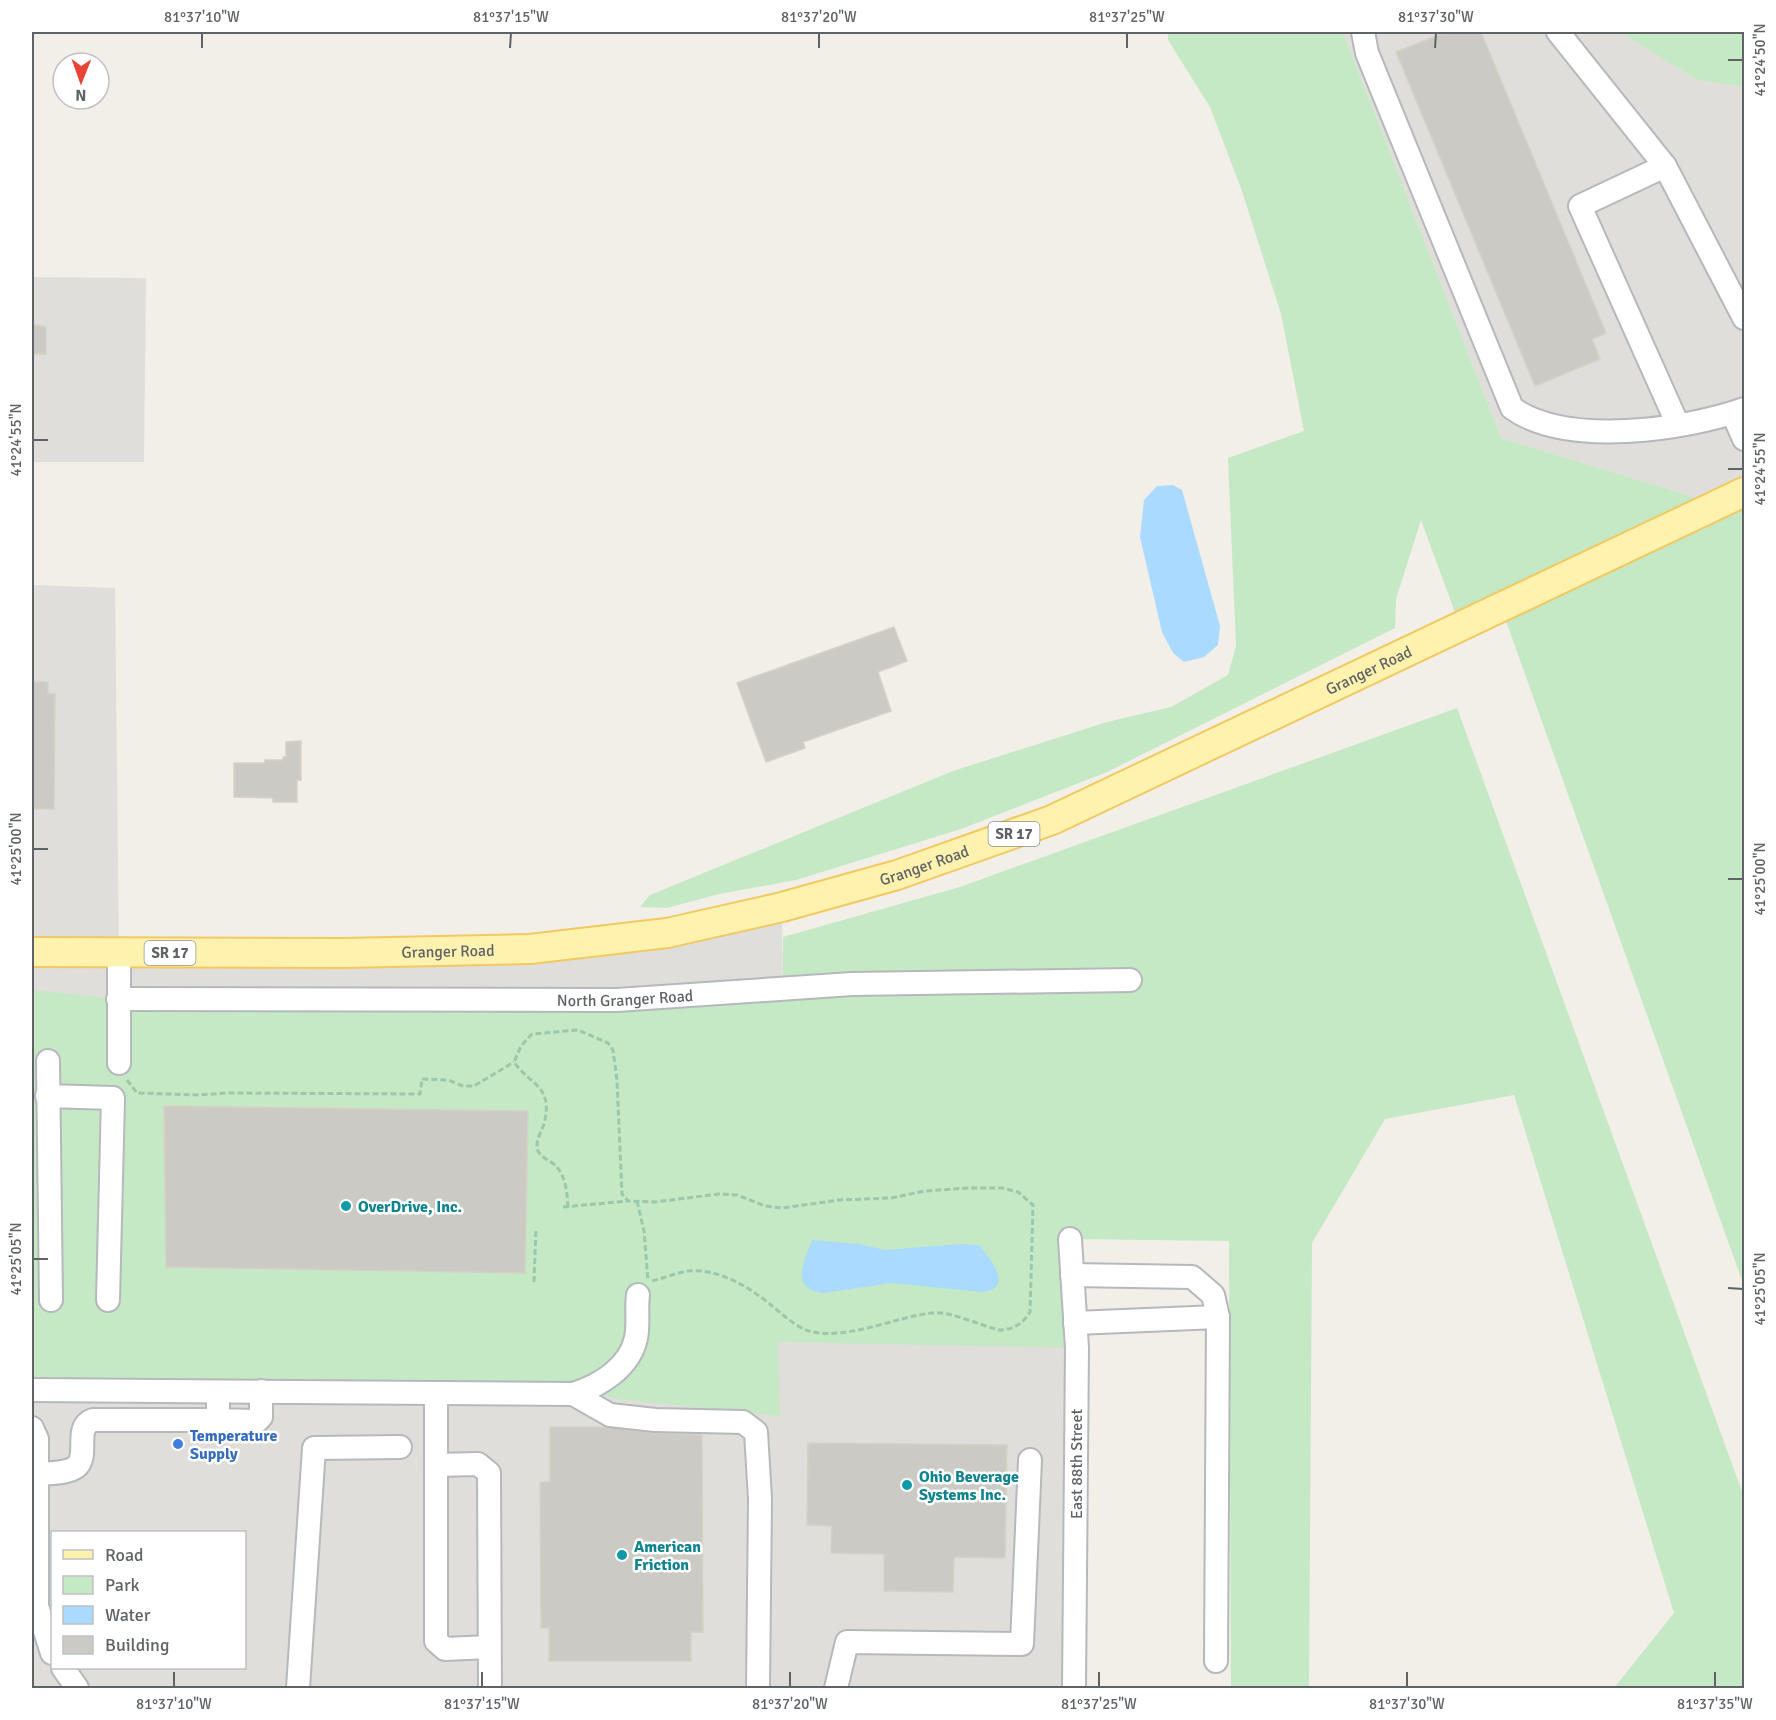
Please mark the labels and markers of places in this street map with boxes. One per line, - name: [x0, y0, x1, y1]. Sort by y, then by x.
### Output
- place label: OverDrive, Inc.: [358, 1197, 462, 1217]
- marker: OverDrive, Inc.: [339, 1199, 353, 1213]
- place label: Temperature Supply: [190, 1426, 277, 1464]
- marker: Temperature Supply: [171, 1437, 185, 1451]
- place label: Ohio Beverage Systems Inc.: [919, 1467, 1019, 1505]
- marker: Ohio Beverage Systems Inc.: [900, 1478, 914, 1492]
- place label: American Friction: [634, 1537, 701, 1575]
- marker: American Friction: [615, 1548, 629, 1562]

